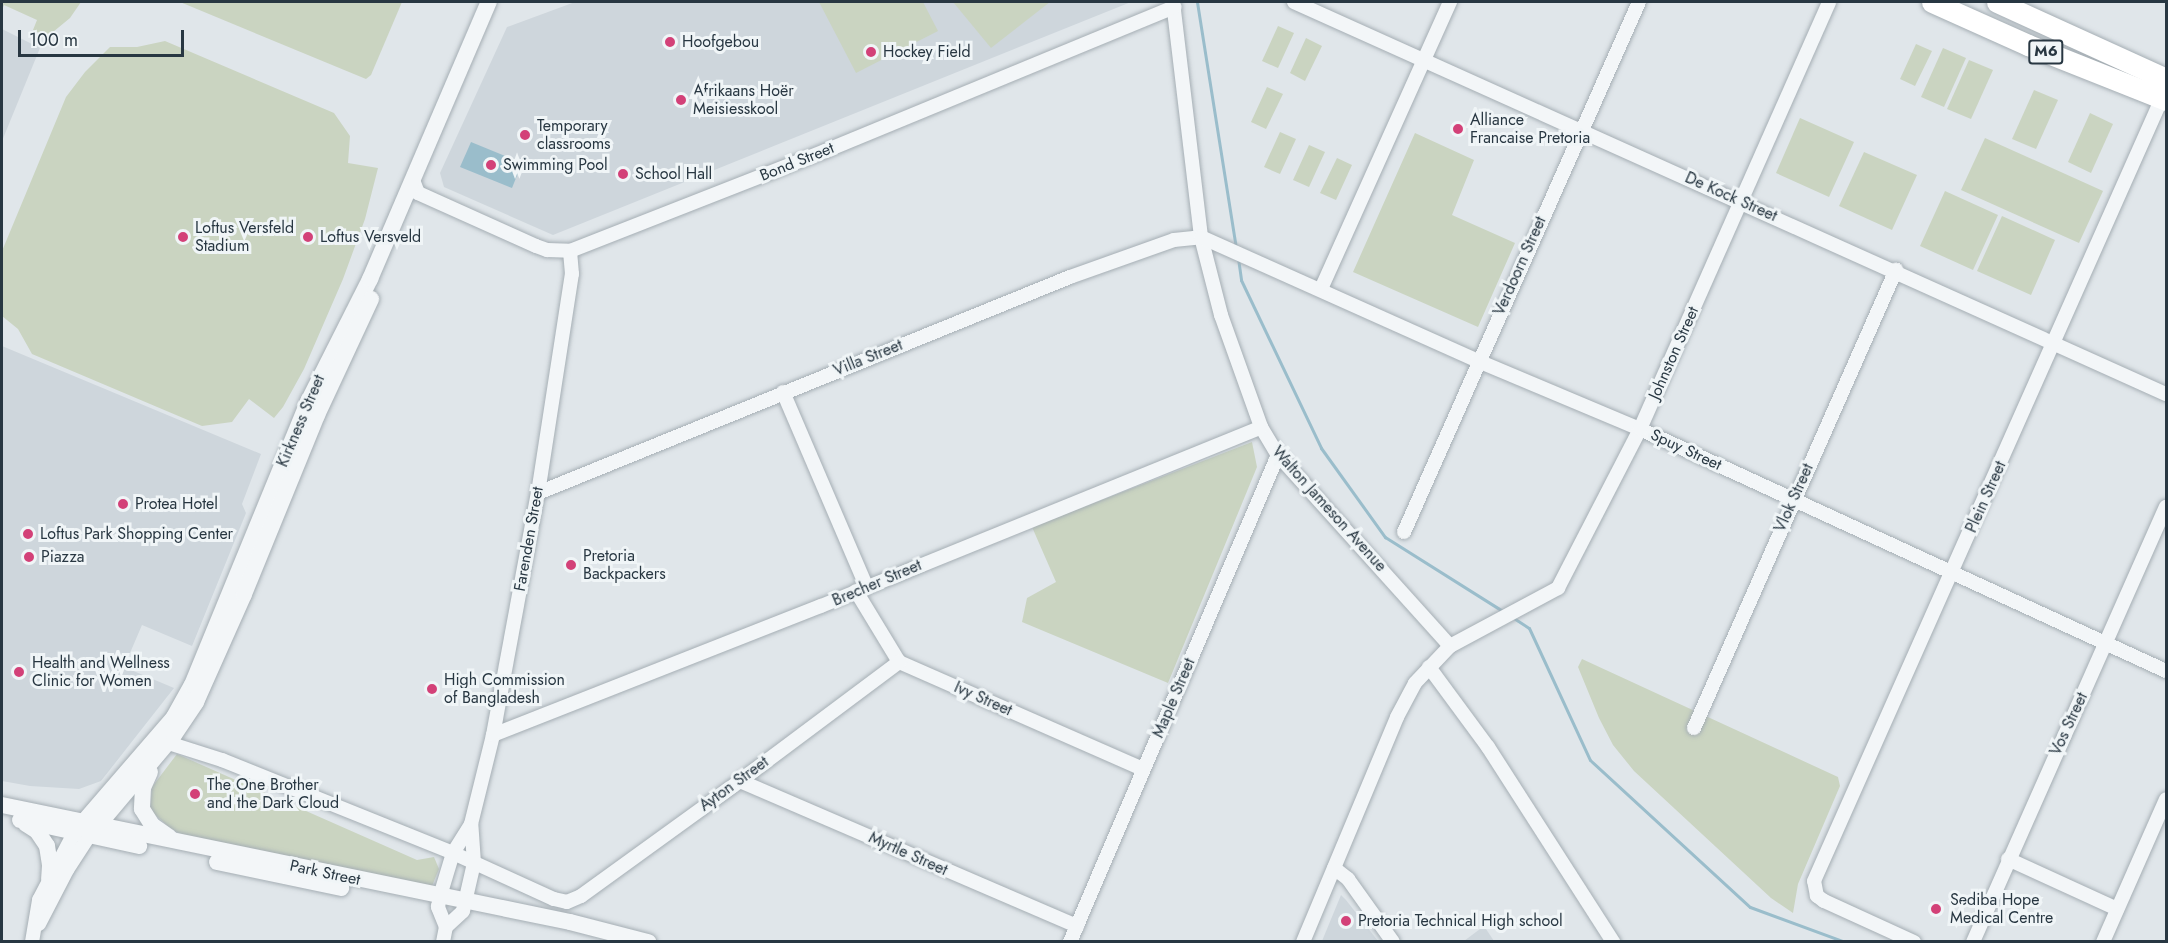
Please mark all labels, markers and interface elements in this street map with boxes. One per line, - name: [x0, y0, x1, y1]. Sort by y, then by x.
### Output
- scale bar: [21, 18, 188, 56]
- text: 100 m: [29, 27, 78, 53]
- place label: Hoofgebou: [682, 32, 759, 52]
- marker: Hoofgebou: [663, 35, 677, 49]
- road number: M6: [2028, 40, 2064, 64]
- place label: Hockey Field: [883, 42, 971, 62]
- marker: Hockey Field: [864, 45, 878, 59]
- place label: Afrikaans Hoër Meisiesskool: [693, 81, 794, 119]
- marker: Afrikaans Hoër Meisiesskool: [674, 93, 688, 107]
- place label: Alliance Francaise Pretoria: [1470, 110, 1590, 148]
- place label: Temporary classrooms: [537, 116, 611, 154]
- marker: Alliance Francaise Pretoria: [1451, 122, 1465, 136]
- marker: Temporary classrooms: [518, 128, 532, 142]
- street label: Bond Street: [757, 138, 837, 186]
- place label: Swimming Pool: [503, 155, 608, 175]
- marker: Swimming Pool: [484, 158, 498, 172]
- place label: School Hall: [635, 164, 712, 184]
- marker: School Hall: [616, 167, 630, 181]
- street label: De Kock Street: [1682, 168, 1780, 226]
- street label: Verdoorn Street: [1490, 213, 1550, 319]
- place label: Loftus Versfeld Stadium: [195, 218, 294, 256]
- place label: Loftus Versveld: [320, 227, 421, 247]
- marker: Loftus Versfeld Stadium: [176, 230, 190, 244]
- marker: Loftus Versveld: [301, 230, 315, 244]
- street label: Johnston Street: [1645, 304, 1703, 402]
- street label: Villa Street: [831, 335, 905, 381]
- street label: Kirkness Street: [273, 372, 329, 470]
- street label: Spuy Street: [1647, 425, 1725, 475]
- street label: Walton Jameson Avenue: [1268, 442, 1390, 576]
- street label: Plein Street: [1962, 458, 2010, 536]
- street label: Vlok Street: [1770, 461, 1818, 535]
- street label: Farenden Street: [510, 485, 548, 593]
- place label: Protea Hotel: [135, 494, 218, 514]
- marker: Protea Hotel: [116, 497, 130, 511]
- place label: Loftus Park Shopping Center: [40, 524, 233, 544]
- marker: Loftus Park Shopping Center: [21, 527, 35, 541]
- place label: Pretoria Backpackers: [583, 546, 666, 584]
- place label: Piazza: [41, 547, 85, 567]
- marker: Piazza: [22, 550, 36, 564]
- street label: Brecher Street: [829, 556, 925, 610]
- marker: Pretoria Backpackers: [564, 558, 578, 572]
- place label: Health and Wellness Clinic for Women: [32, 653, 170, 691]
- street label: Maple Street: [1149, 655, 1199, 741]
- marker: Health and Wellness Clinic for Women: [10, 663, 28, 681]
- place label: High Commission of Bangladesh: [444, 670, 565, 708]
- street label: Ivy Street: [951, 678, 1015, 720]
- marker: High Commission of Bangladesh: [425, 682, 439, 696]
- street label: Vos Street: [2046, 689, 2092, 759]
- street label: Ayton Street: [696, 753, 772, 815]
- place label: The One Brother and the Dark Cloud: [207, 775, 339, 813]
- marker: The One Brother and the Dark Cloud: [188, 787, 202, 801]
- street label: Myrtle Street: [866, 828, 950, 880]
- street label: Park Street: [288, 856, 362, 890]
- place label: Sediba Hope Medical Centre: [1950, 890, 2053, 928]
- marker: Sediba Hope Medical Centre: [1927, 900, 1945, 918]
- place label: Pretoria Technical High school: [1358, 911, 1563, 931]
- marker: Pretoria Technical High school: [1339, 914, 1353, 928]

